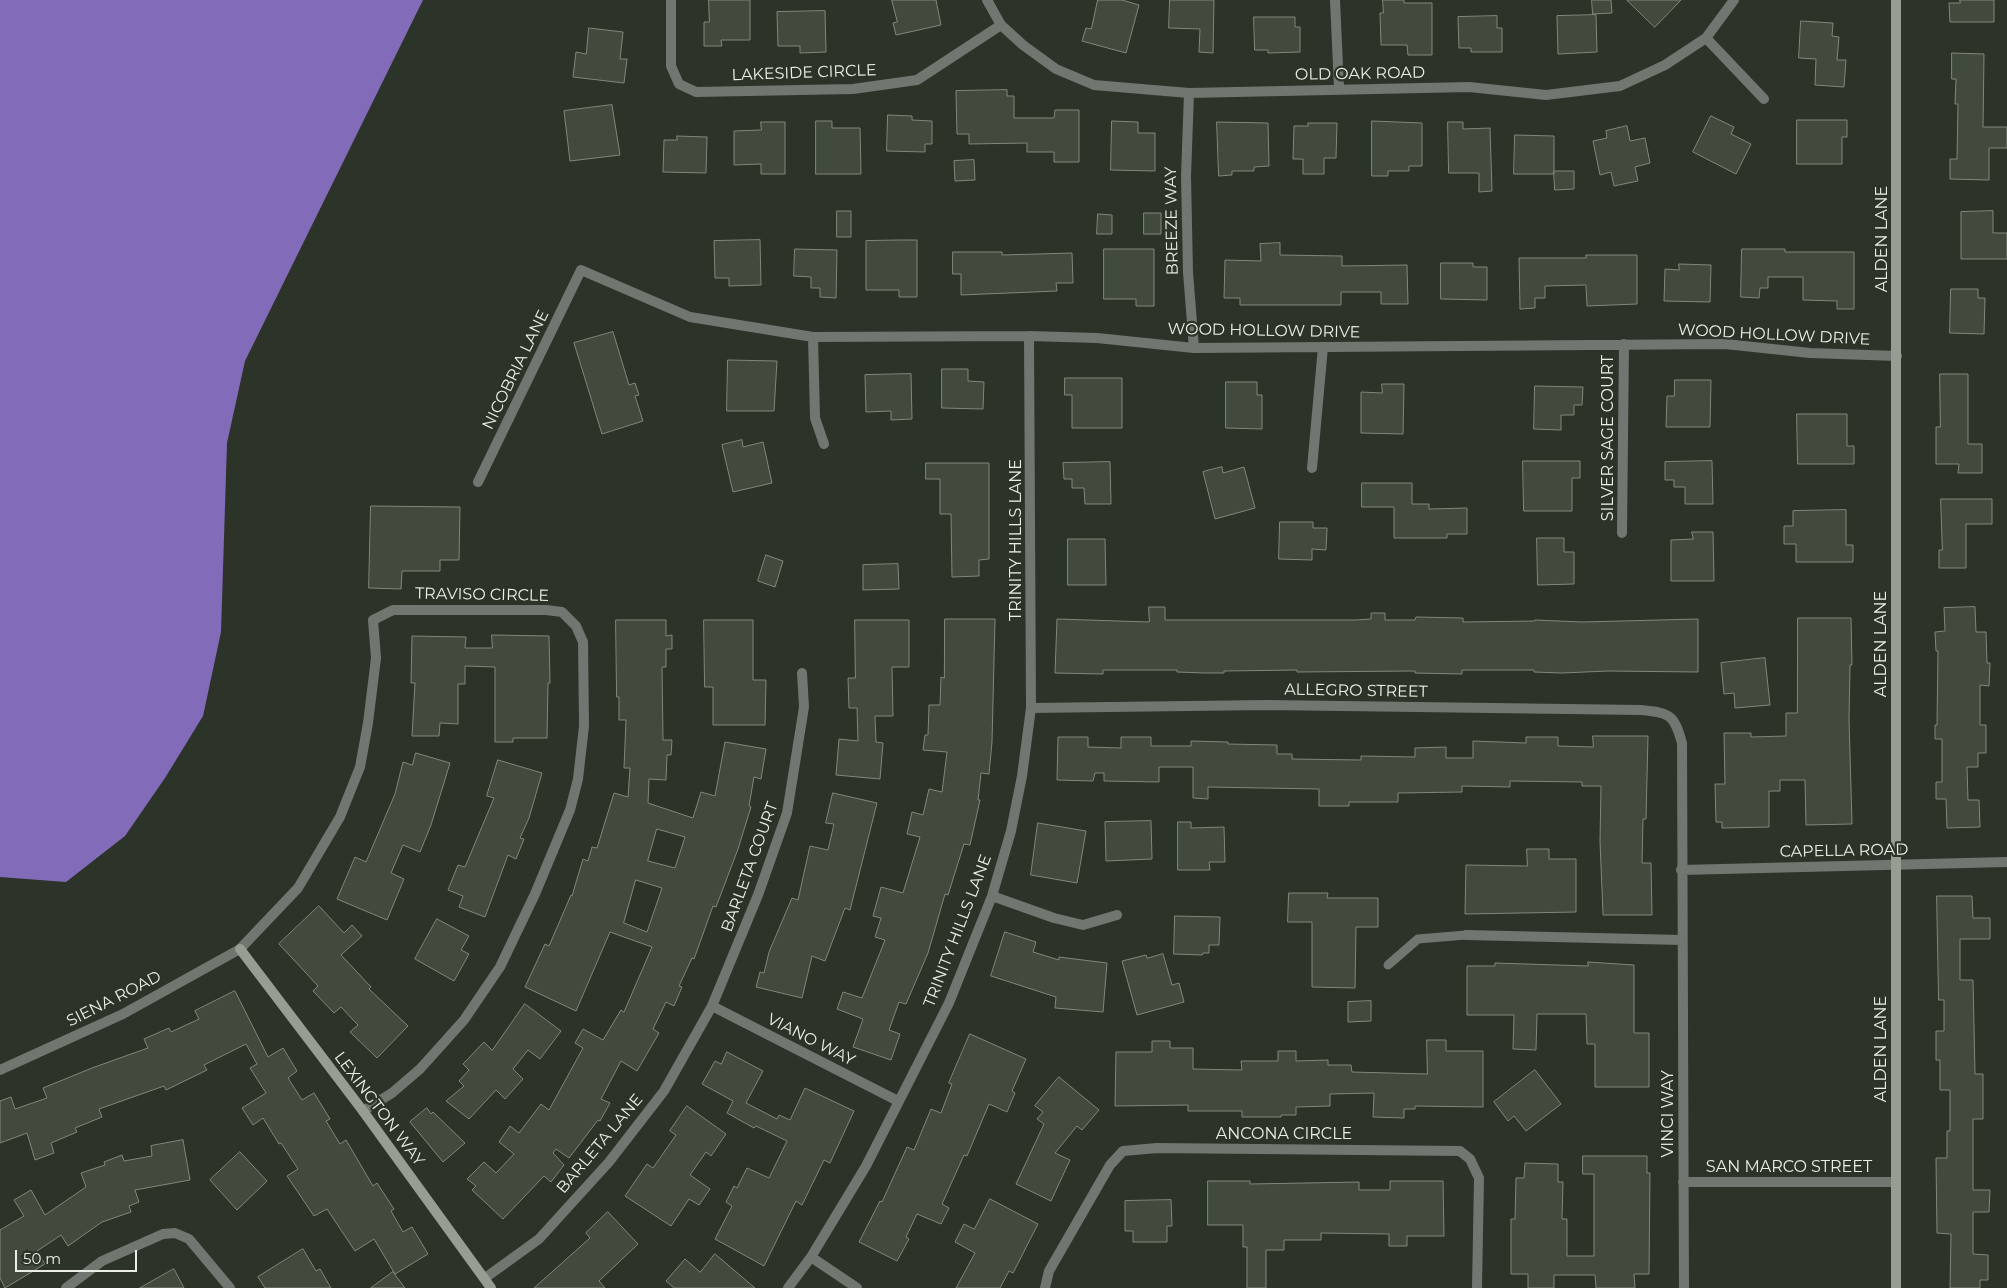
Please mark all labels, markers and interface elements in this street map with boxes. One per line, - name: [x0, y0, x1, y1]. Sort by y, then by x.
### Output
- street label: LAKESIDE CIRCLE: [731, 61, 877, 85]
- street label: OLD OAK ROAD: [1295, 63, 1425, 85]
- street label: BREEZE WAY: [1161, 167, 1183, 275]
- street label: ALDEN LANE: [1872, 186, 1892, 292]
- street label: NICOBRIA LANE: [479, 307, 553, 433]
- street label: WOOD HOLLOW DRIVE: [1167, 320, 1361, 342]
- street label: WOOD HOLLOW DRIVE: [1677, 320, 1871, 350]
- street label: SILVER SAGE COURT: [1598, 355, 1618, 521]
- street label: TRINITY HILLS LANE: [1006, 459, 1026, 621]
- street label: TRAVISO CIRCLE: [415, 584, 549, 606]
- street label: ALDEN LANE: [1871, 591, 1891, 697]
- street label: ALLEGRO STREET: [1284, 680, 1428, 702]
- street label: BARLETA COURT: [718, 799, 782, 935]
- street label: CAPELLA ROAD: [1780, 840, 1908, 862]
- street label: TRINITY HILLS LANE: [920, 852, 996, 1010]
- street label: SIENA ROAD: [64, 967, 164, 1031]
- street label: ALDEN LANE: [1871, 996, 1891, 1102]
- street label: VIANO WAY: [764, 1010, 858, 1070]
- street label: LEXINGTON WAY: [330, 1048, 428, 1170]
- street label: VINCI WAY: [1658, 1070, 1678, 1158]
- street label: BARLETA LANE: [553, 1090, 647, 1198]
- street label: ANCONA CIRCLE: [1216, 1124, 1352, 1144]
- street label: SAN MARCO STREET: [1706, 1157, 1872, 1177]
- scale bar: [18, 1240, 140, 1272]
- text: 50 m: [23, 1249, 61, 1268]

